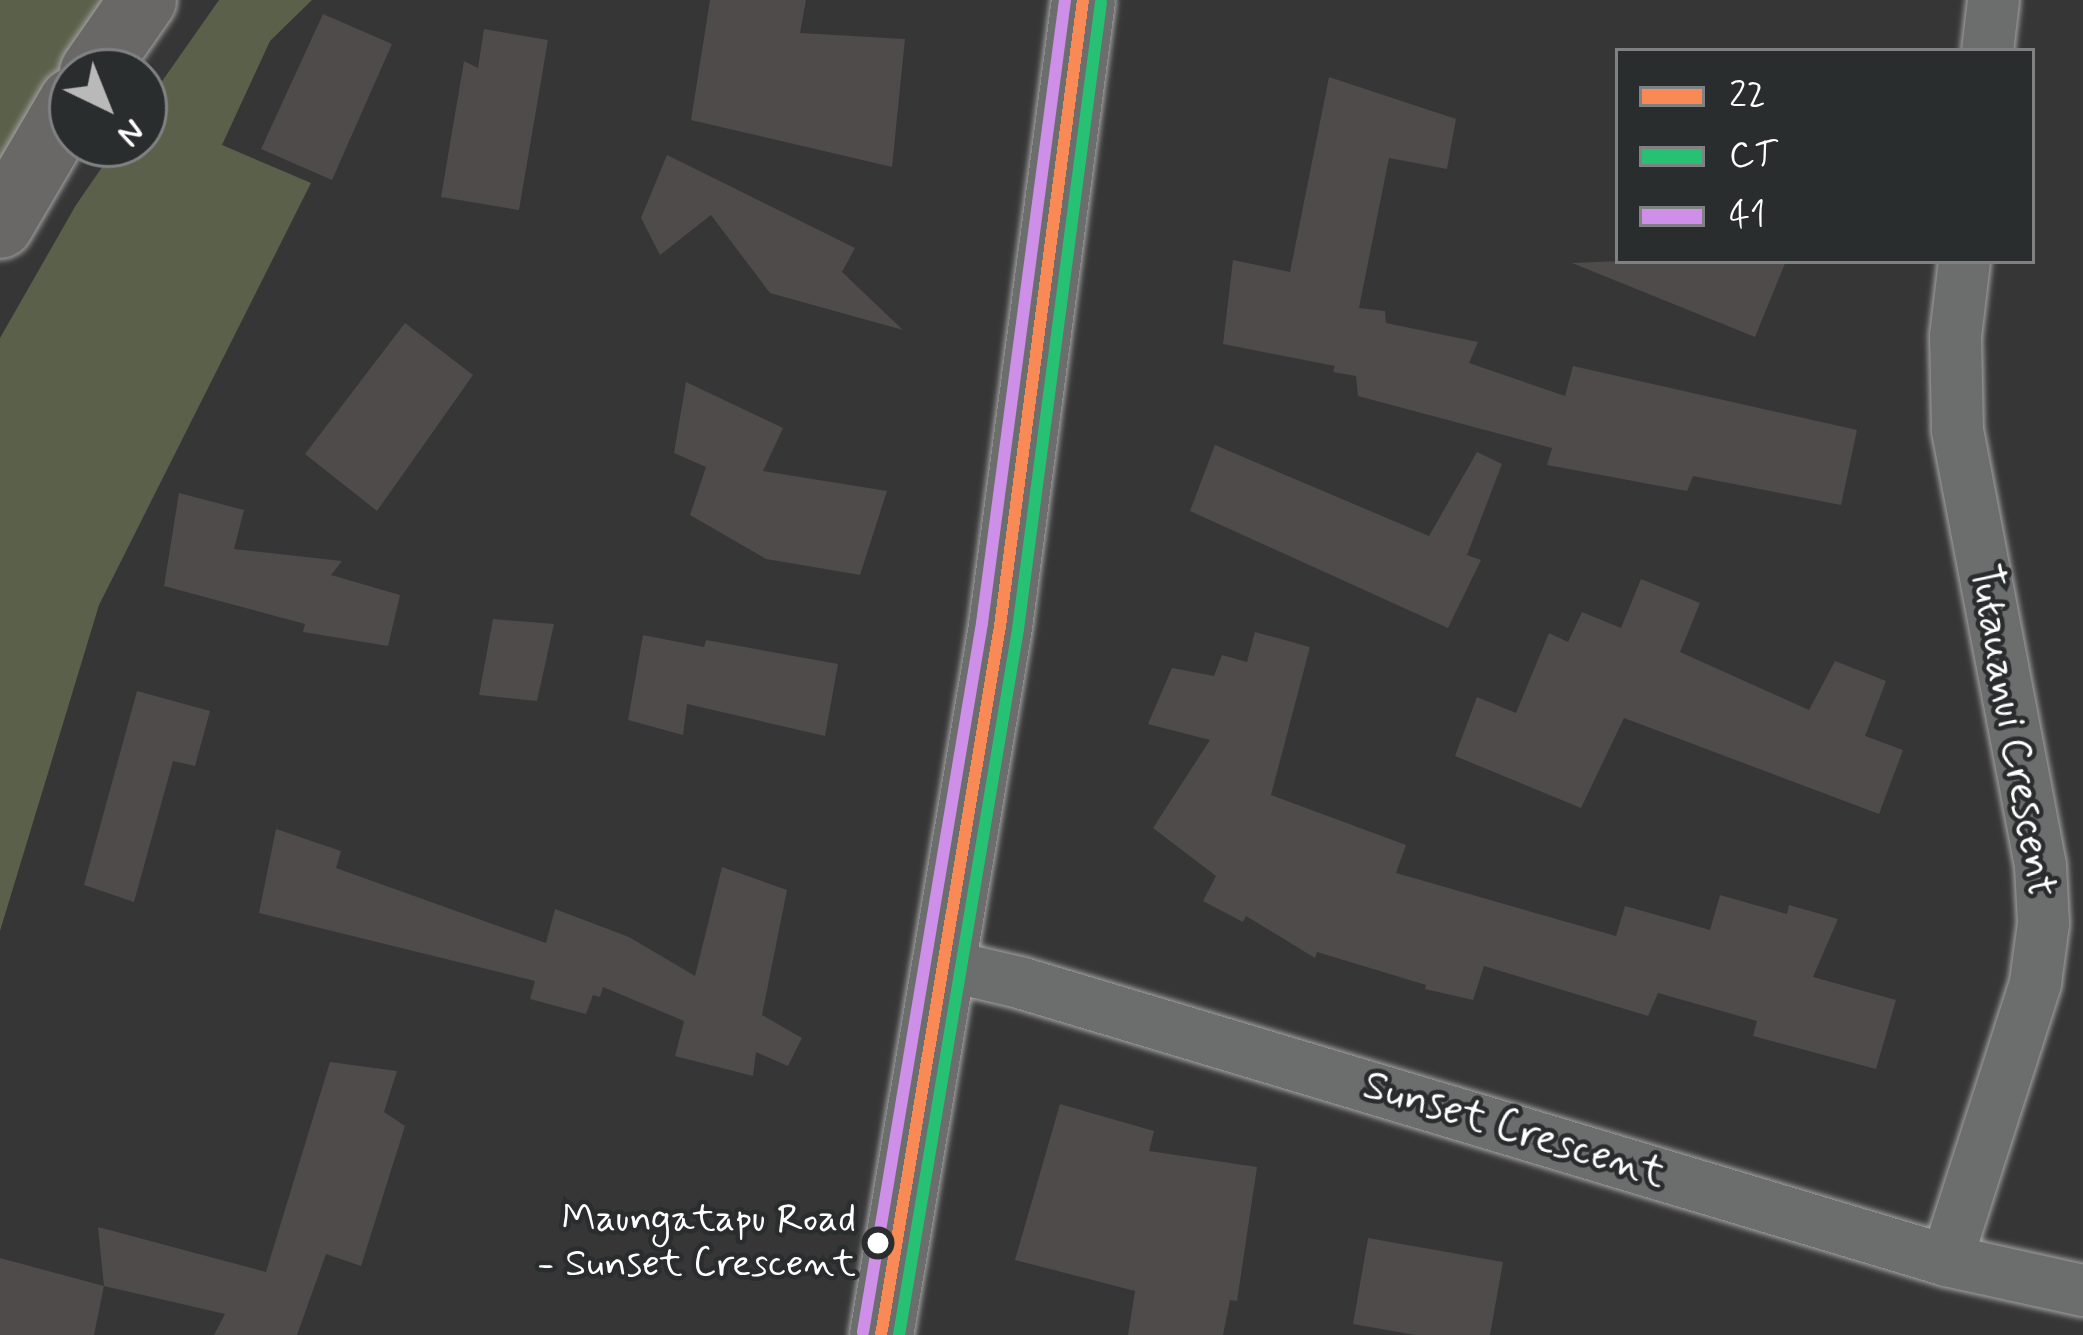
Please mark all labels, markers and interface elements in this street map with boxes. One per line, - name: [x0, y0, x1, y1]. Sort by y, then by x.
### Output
- north arrow: [48, 48, 168, 168]
- legend: [1615, 48, 2035, 264]
- text: 22: [1729, 73, 1766, 120]
- text: N: [107, 109, 154, 156]
- text: CT: [1729, 133, 1777, 180]
- text: 41: [1729, 193, 1765, 240]
- street label: Tutauanui Crescent: [1957, 561, 2065, 901]
- street label: Sunset Crescent: [1364, 1063, 1664, 1199]
- place label: Maungatapu Road - Sunset Crescent: [550, 1198, 856, 1289]
- marker: Maungatapu Road - Sunset Crescent: [867, 1232, 889, 1254]

